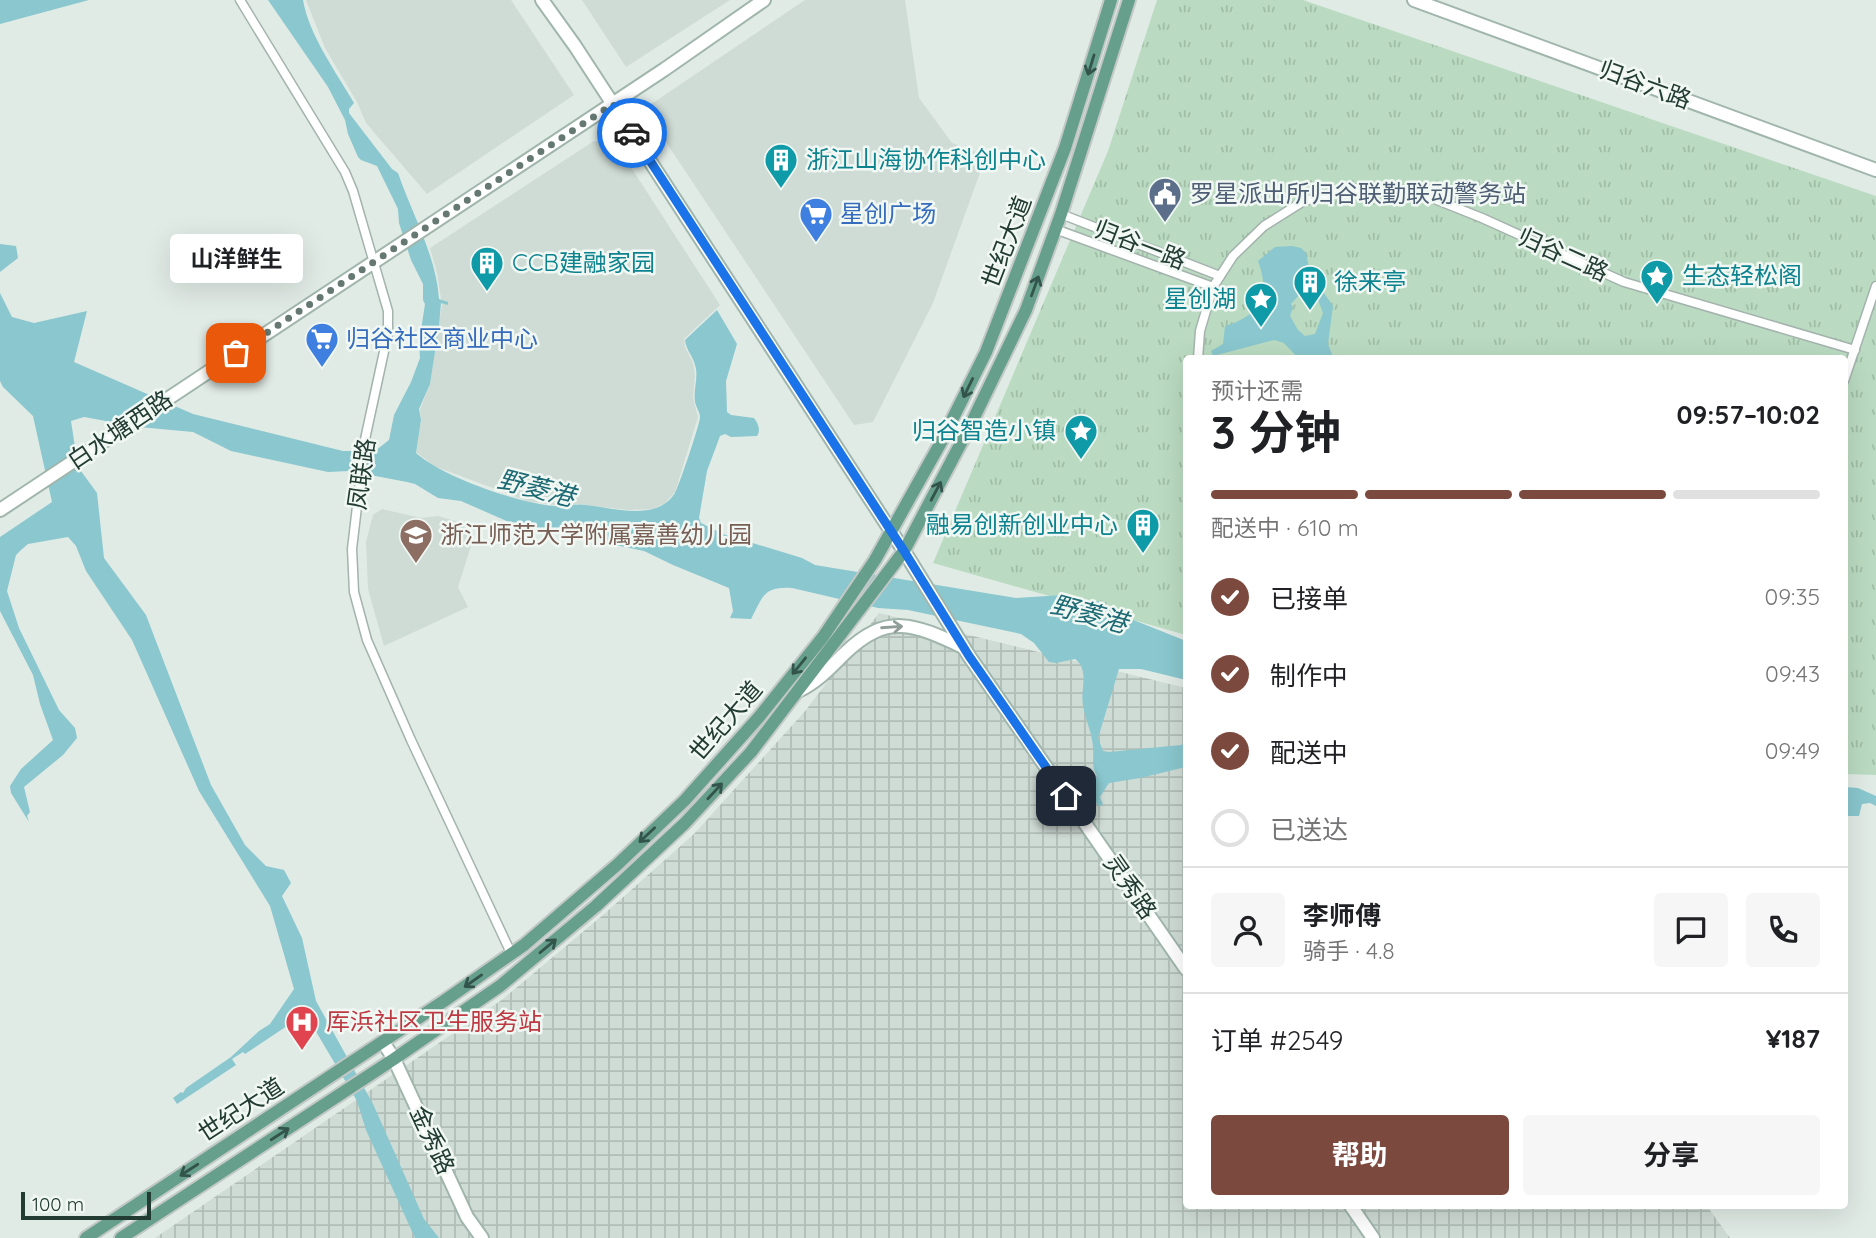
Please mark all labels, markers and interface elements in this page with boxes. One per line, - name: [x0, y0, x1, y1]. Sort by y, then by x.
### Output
- one-way arrow: [1084, 54, 1096, 76]
- street label: 归谷六路: [1595, 54, 1696, 115]
- courier: [597, 98, 667, 168]
- icon: car: [613, 114, 651, 152]
- building icon: 浙江山海协作科创中心: [762, 141, 800, 190]
- place label: 浙江山海协作科创中心: [806, 144, 1046, 174]
- public building icon: 罗星派出所归谷联勤联动警务站: [1146, 175, 1184, 224]
- place label: 罗星派出所归谷联勤联动警务站: [1190, 178, 1526, 208]
- street label: 世纪大道: [975, 191, 1037, 292]
- supermarket icon: 星创广场: [797, 195, 835, 244]
- place label: 星创广场: [840, 198, 936, 228]
- street label: 归谷一路: [1090, 213, 1191, 275]
- street label: 归谷二路: [1513, 221, 1613, 287]
- callout: 山洋鲜生: [170, 234, 302, 283]
- text: 山洋鲜生: [191, 244, 283, 273]
- building icon: CCB建融家园: [468, 244, 506, 293]
- place label: CCB建融家园: [512, 247, 655, 277]
- place icon: 生态轻松阁: [1638, 257, 1676, 306]
- place label: 生态轻松阁: [1682, 260, 1802, 290]
- building icon: 徐来亭: [1291, 263, 1329, 312]
- place label: 徐来亭: [1334, 266, 1406, 296]
- one-way arrow: [1029, 276, 1042, 298]
- place icon: 星创湖: [1242, 280, 1280, 329]
- place label: 星创湖: [1164, 283, 1236, 313]
- supermarket icon: 归谷社区商业中心: [303, 320, 341, 369]
- pin: [206, 323, 266, 383]
- place label: 归谷社区商业中心: [346, 323, 538, 353]
- icon: bag: [217, 334, 255, 372]
- text: 预计还需: [1211, 376, 1303, 405]
- one-way arrow: [961, 377, 975, 398]
- street label: 白水塘西路: [61, 383, 178, 475]
- text: 09:57–10:02: [1677, 398, 1820, 431]
- text: 3 分钟: [1211, 403, 1341, 461]
- place icon: 归谷智造小镇: [1062, 412, 1100, 461]
- place label: 归谷智造小镇: [912, 415, 1056, 445]
- street label: 凤联路: [341, 436, 381, 512]
- water label: 野菱港: [494, 462, 582, 514]
- one-way arrow: [929, 481, 943, 502]
- building icon: 融易创新创业中心: [1124, 506, 1162, 555]
- place label: 融易创新创业中心: [926, 509, 1118, 539]
- text: 配送中 · 610 m: [1211, 513, 1359, 542]
- school or university icon: 浙江师范大学附属嘉善幼儿园: [397, 516, 435, 565]
- place label: 浙江师范大学附属嘉善幼儿园: [440, 519, 752, 549]
- icon: check: [1211, 578, 1249, 616]
- text: 已接单: [1270, 582, 1348, 615]
- text: 09:35: [1765, 582, 1820, 611]
- water label: 野菱港: [1047, 587, 1135, 641]
- one-way arrow: [880, 621, 903, 634]
- icon: check: [1211, 655, 1249, 693]
- one-way arrow: [792, 657, 807, 675]
- text: 制作中: [1270, 659, 1348, 692]
- text: 09:43: [1765, 659, 1820, 688]
- street label: 世纪大道: [682, 674, 768, 766]
- icon: check: [1211, 732, 1249, 770]
- text: 配送中: [1270, 736, 1348, 769]
- text: 09:49: [1765, 736, 1820, 765]
- pin: [1036, 766, 1096, 826]
- icon: home: [1047, 777, 1085, 815]
- one-way arrow: [706, 783, 723, 800]
- text: 已送达: [1270, 813, 1348, 846]
- one-way arrow: [639, 827, 656, 844]
- street label: 灵秀路: [1098, 848, 1164, 925]
- button: person: [1211, 893, 1285, 967]
- button: chat: [1654, 893, 1728, 967]
- button: phone: [1746, 893, 1820, 967]
- text: 李师傅: [1303, 899, 1381, 932]
- text: 骑手 · 4.8: [1303, 936, 1395, 965]
- one-way arrow: [539, 938, 557, 954]
- one-way arrow: [464, 974, 483, 988]
- hospital icon: 厍浜社区卫生服务站: [283, 1003, 321, 1052]
- place label: 厍浜社区卫生服务站: [326, 1006, 542, 1036]
- text: ¥187: [1766, 1022, 1820, 1055]
- text: 订单 #2549: [1211, 1024, 1343, 1057]
- street label: 世纪大道: [192, 1070, 289, 1148]
- street label: 金秀路: [404, 1101, 462, 1179]
- button: 帮助: [1211, 1115, 1509, 1195]
- button: 分享: [1523, 1115, 1820, 1195]
- one-way arrow: [270, 1126, 289, 1141]
- one-way arrow: [180, 1162, 199, 1177]
- scale bar: [21, 1189, 150, 1221]
- text: 100 m: [32, 1192, 84, 1216]

